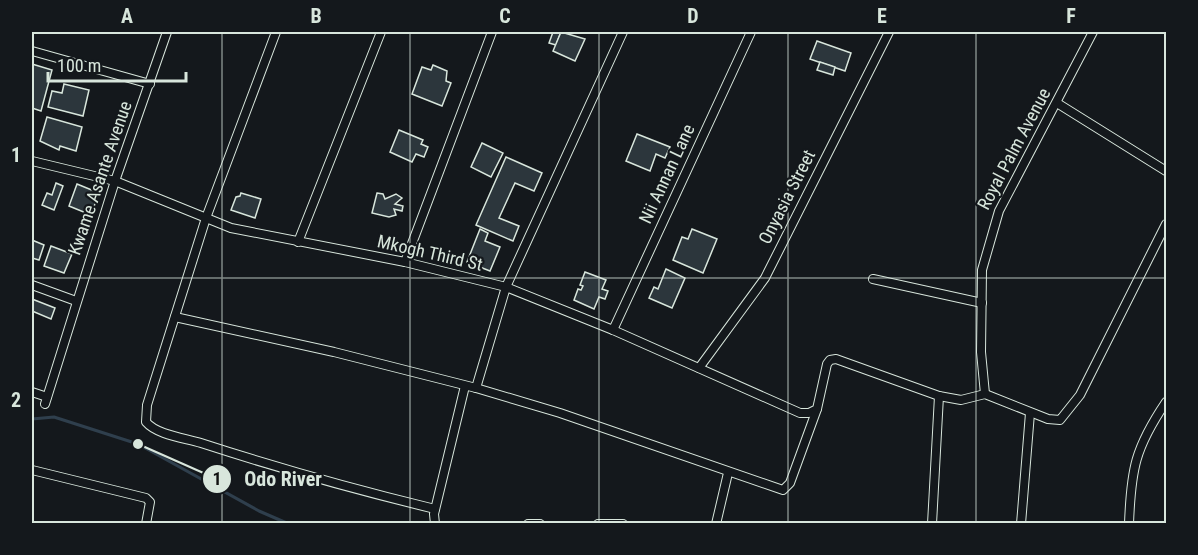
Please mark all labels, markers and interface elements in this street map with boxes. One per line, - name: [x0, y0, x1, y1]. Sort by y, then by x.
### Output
- text: A: [121, 4, 133, 28]
- text: B: [310, 4, 322, 28]
- text: C: [499, 4, 511, 28]
- text: D: [687, 4, 699, 28]
- text: E: [877, 4, 887, 28]
- text: F: [1066, 4, 1076, 28]
- scale bar: [48, 45, 186, 83]
- text: 100 m: [57, 55, 101, 76]
- street label: Royal Palm Avenue: [973, 84, 1054, 213]
- street label: Kwame Asante Avenue: [63, 98, 136, 258]
- street label: Nii Annan Lane: [634, 121, 699, 227]
- text: 1: [11, 143, 21, 167]
- street label: Onyasia Street: [754, 146, 819, 247]
- street label: Mkogh Third St: [375, 230, 485, 275]
- text: 2: [11, 388, 21, 412]
- callout: Odo River: [202, 460, 334, 498]
- text: Odo River: [244, 467, 322, 491]
- text: 1: [212, 468, 222, 489]

